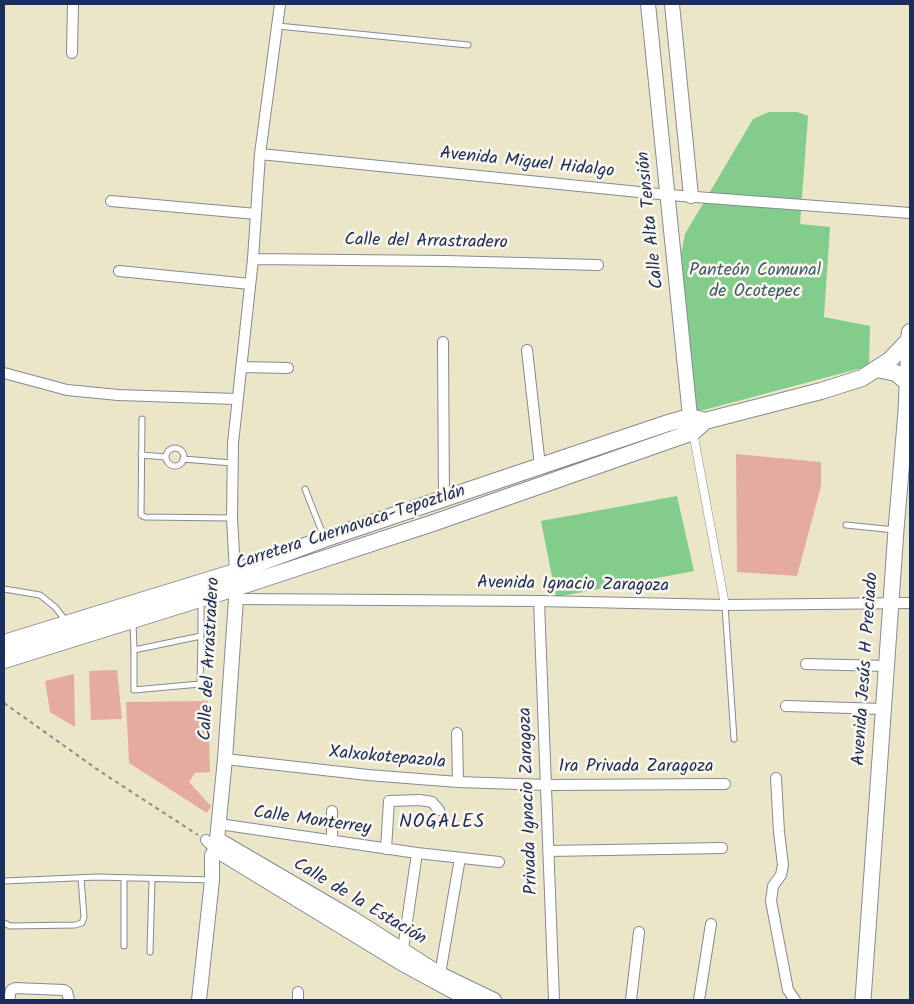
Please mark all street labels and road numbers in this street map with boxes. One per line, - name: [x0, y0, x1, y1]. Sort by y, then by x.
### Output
- street label: Avenida Miguel Hidalgo: [439, 144, 615, 184]
- street label: Calle Alta Tensión: [634, 150, 670, 290]
- street label: Calle del Arrastradero: [344, 231, 508, 255]
- street label: Carretera Cuernavaca-Tepoztlán: [233, 482, 469, 576]
- street label: Avenida Jesús H Preciado: [849, 572, 885, 766]
- street label: Avenida Ignacio Zaragoza: [477, 574, 669, 598]
- street label: Calle del Arrastradero: [196, 577, 226, 741]
- street label: Privada Ignacio Zaragoza: [516, 707, 544, 895]
- street label: Xalxokotepazola: [328, 743, 446, 775]
- street label: 1ra Privada Zaragoza: [558, 757, 714, 779]
- street label: Calle Monterrey: [252, 803, 372, 841]
- street label: Calle de la Estación: [289, 855, 429, 951]

